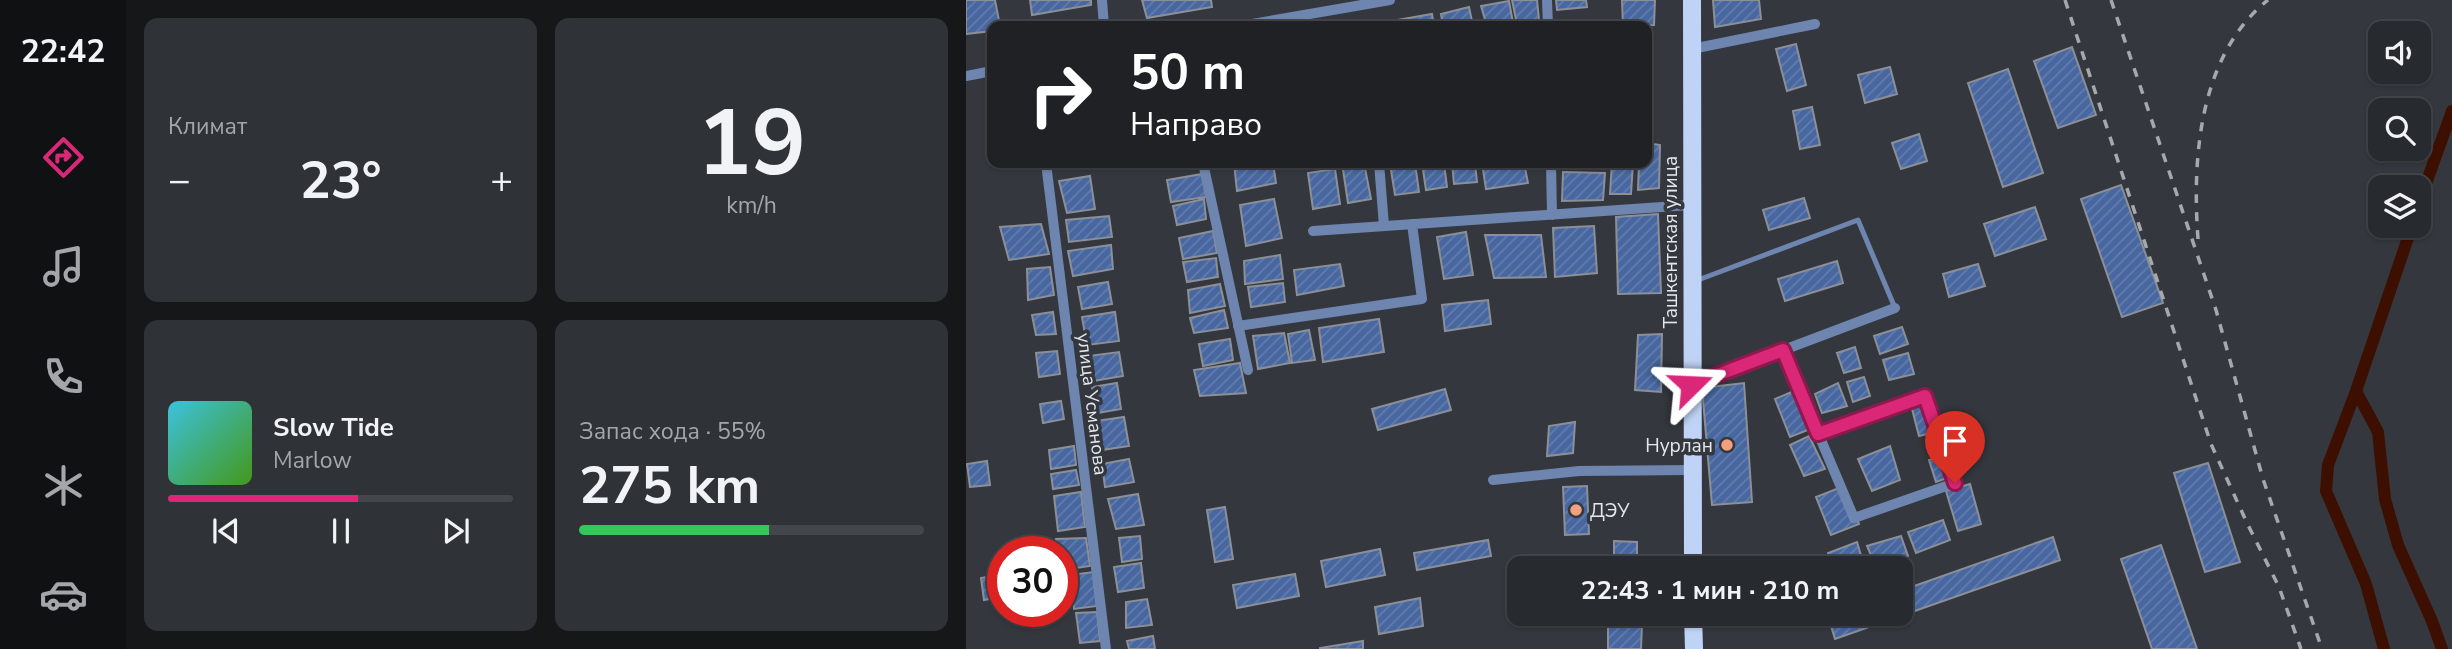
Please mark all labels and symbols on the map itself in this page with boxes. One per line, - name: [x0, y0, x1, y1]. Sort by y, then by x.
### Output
- street label: Ташкентская улица: [1658, 156, 1684, 328]
- street label: улица Усманова: [1070, 331, 1114, 477]
- position arrow: [1654, 348, 1728, 422]
- pin: [1925, 411, 1985, 483]
- place label: Нурлан: [1645, 433, 1713, 459]
- marker: Нурлан: [1719, 437, 1735, 453]
- place label: ДЭУ: [1590, 498, 1630, 524]
- marker: ДЭУ: [1568, 502, 1584, 518]
- speed limit sign: 30: [987, 536, 1078, 627]

